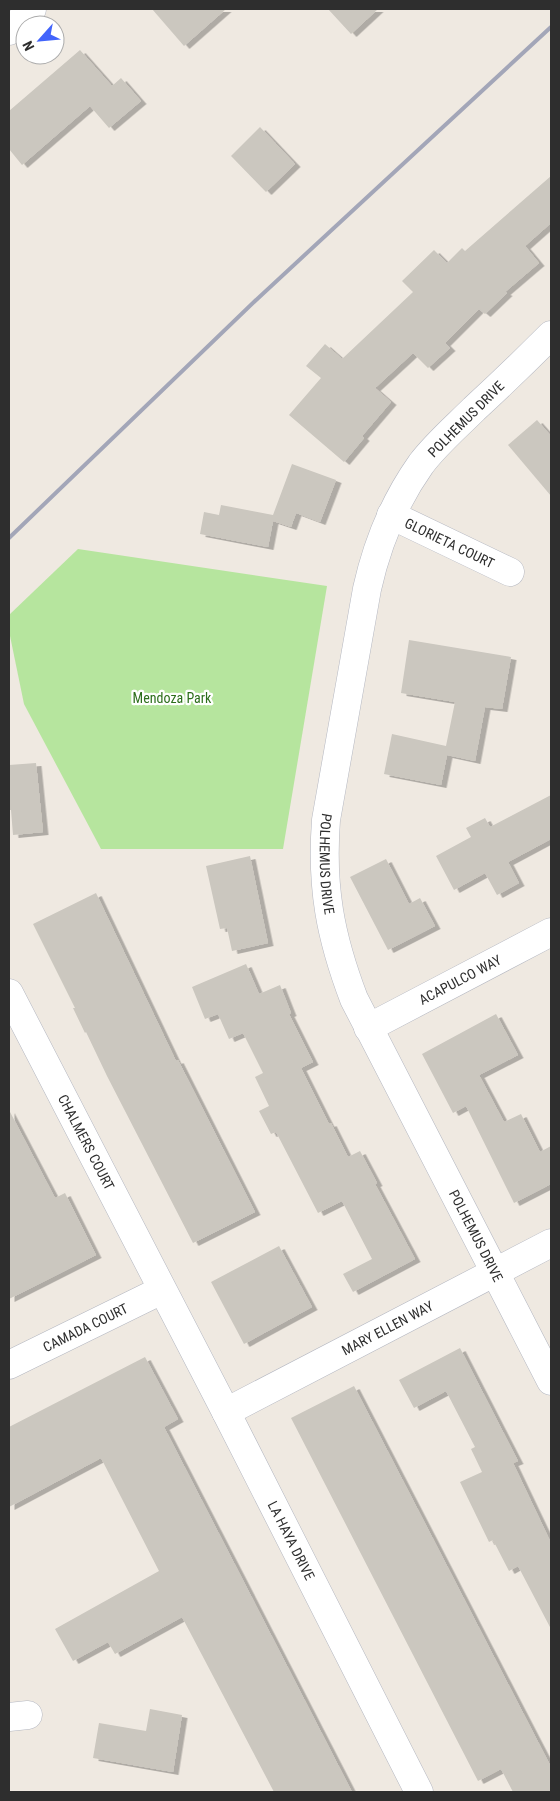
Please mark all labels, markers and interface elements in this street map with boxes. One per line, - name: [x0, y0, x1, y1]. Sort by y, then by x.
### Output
- north arrow: [15, 15, 65, 65]
- text: N: [19, 38, 37, 53]
- street label: POLHEMUS DRIVE: [425, 378, 507, 460]
- street label: GLORIETA COURT: [402, 515, 497, 571]
- park label: Mendoza Park: [133, 690, 212, 706]
- street label: POLHEMUS DRIVE: [317, 812, 338, 916]
- street label: ACAPULCO WAY: [416, 951, 505, 1008]
- street label: CHALMERS COURT: [55, 1092, 118, 1193]
- street label: POLHEMUS DRIVE: [446, 1187, 506, 1284]
- street label: MARY ELLEN WAY: [339, 1297, 436, 1358]
- street label: CAMADA COURT: [40, 1300, 130, 1355]
- street label: LA HAYA DRIVE: [265, 1498, 318, 1583]

